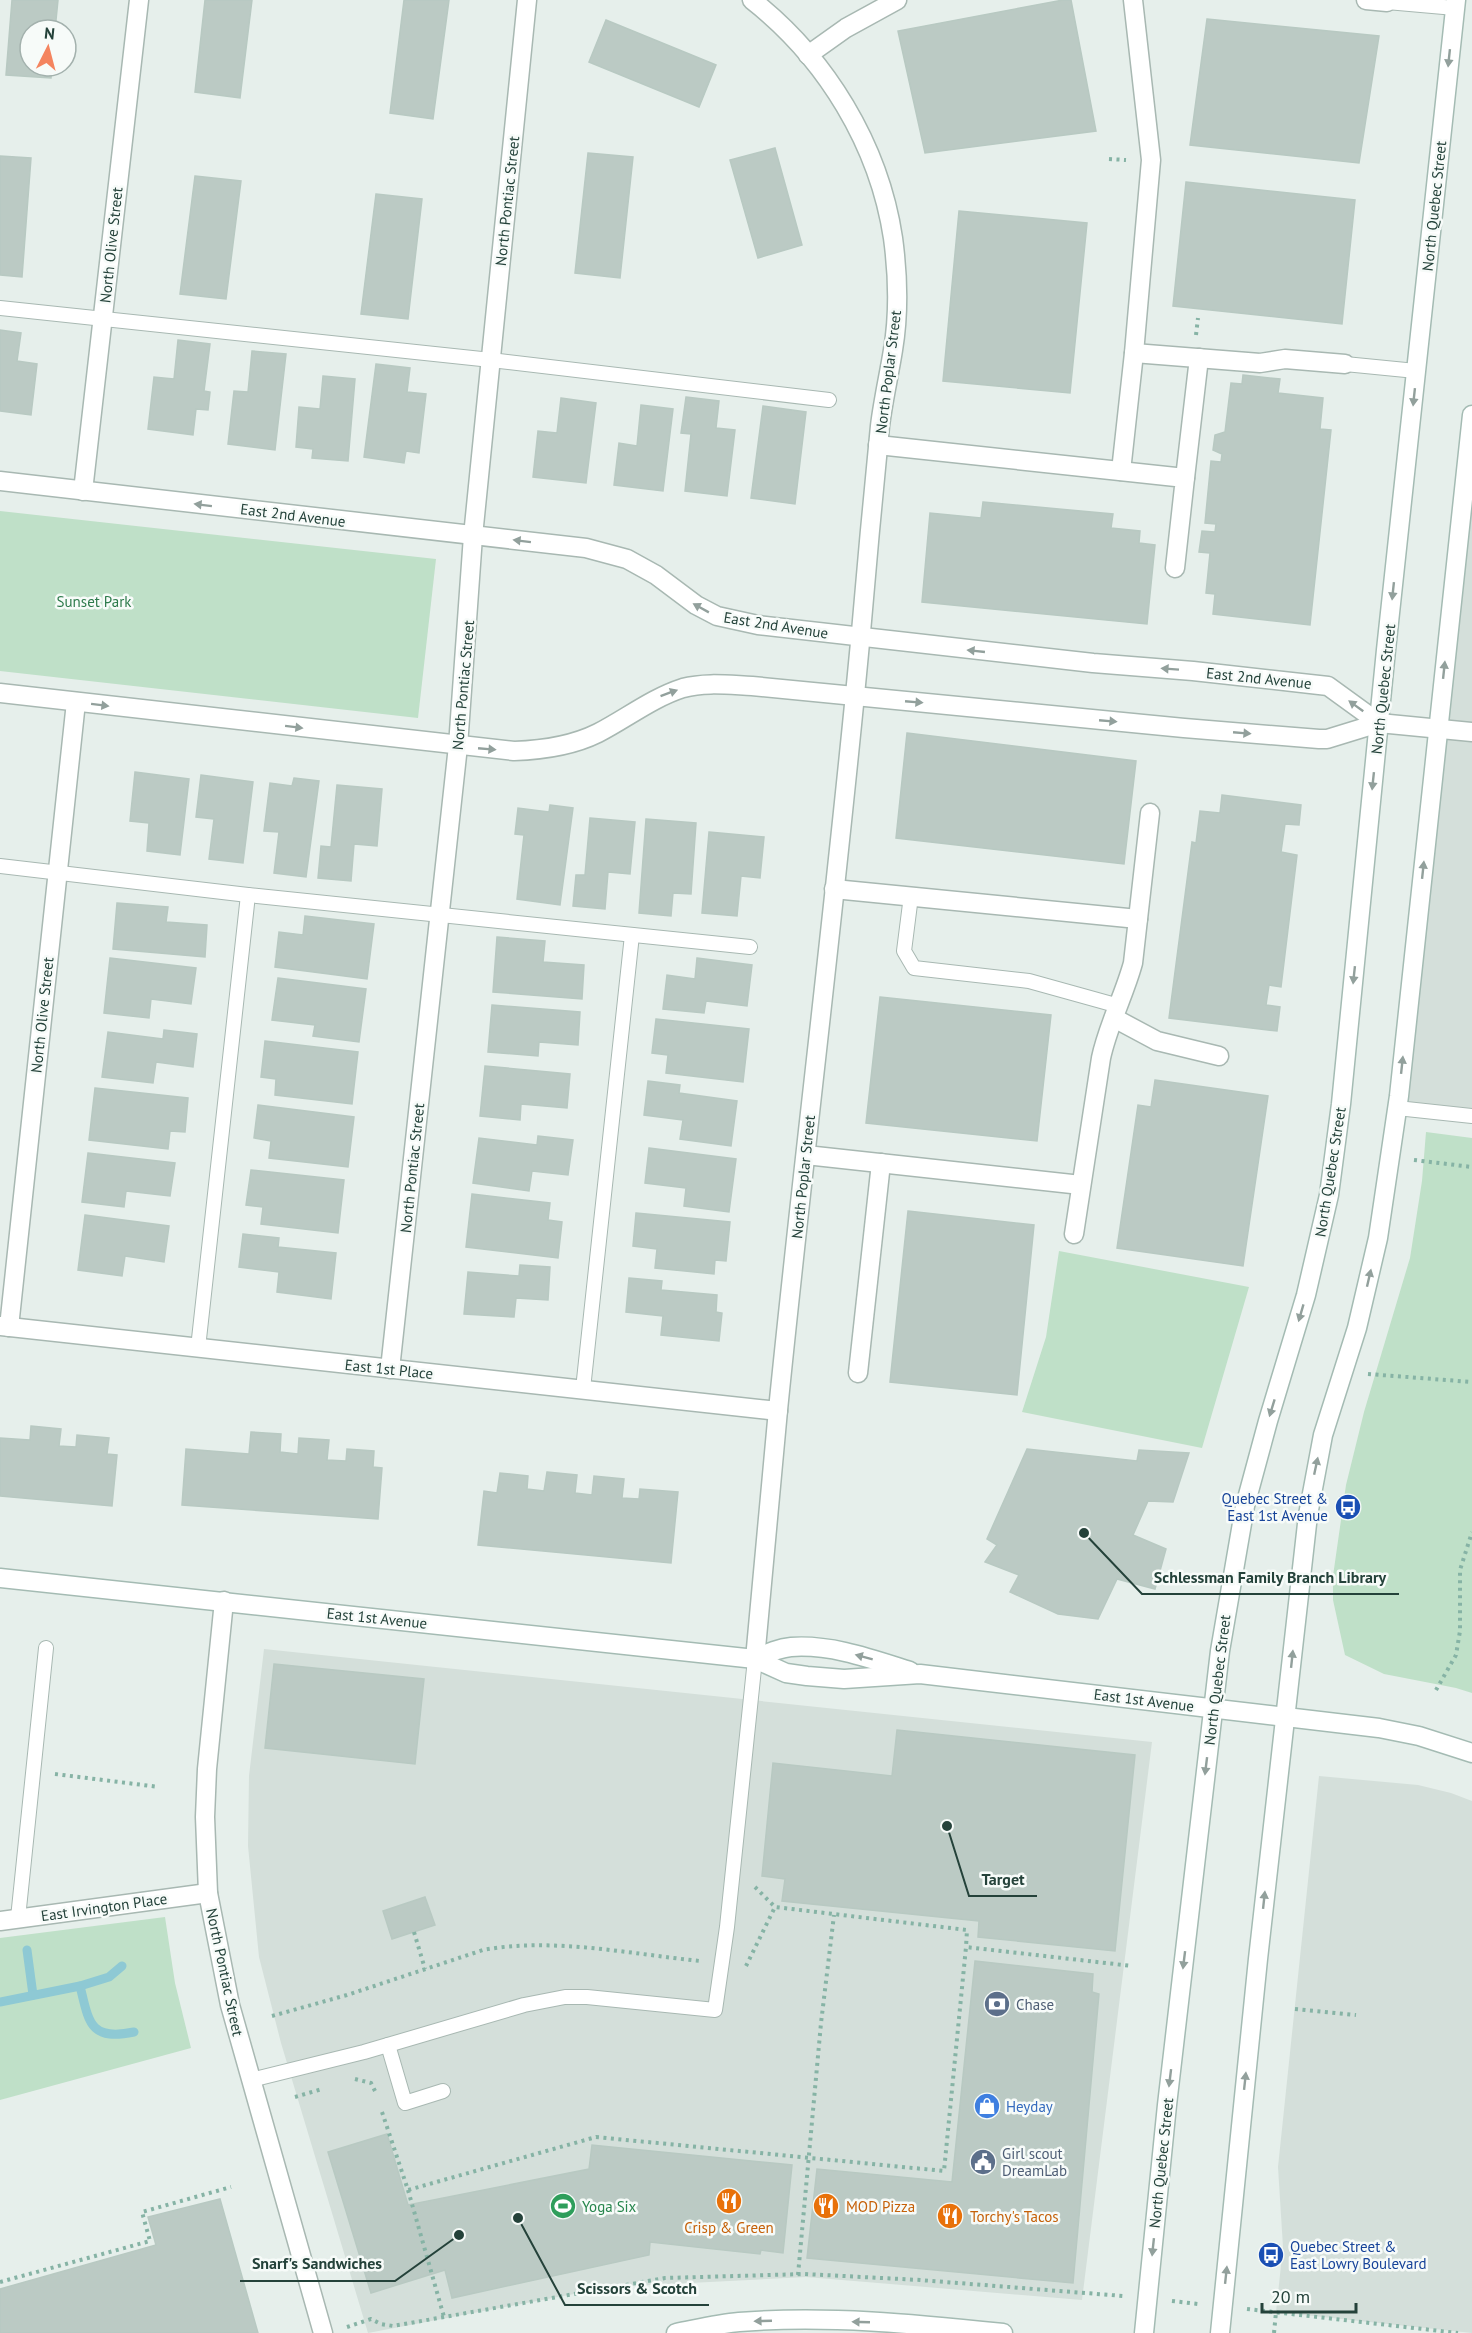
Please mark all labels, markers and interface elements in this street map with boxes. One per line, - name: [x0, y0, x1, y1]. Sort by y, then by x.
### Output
- north arrow: [18, 18, 78, 78]
- text: N: [43, 23, 56, 44]
- one-way arrow: [1444, 49, 1454, 68]
- street label: North Pontiac Street: [491, 135, 523, 267]
- street label: North Quebec Street: [1418, 140, 1450, 272]
- street label: North Olive Street: [95, 186, 127, 304]
- street label: North Poplar Street: [871, 309, 905, 435]
- one-way arrow: [1409, 387, 1419, 406]
- street label: East 2nd Avenue: [239, 499, 347, 531]
- one-way arrow: [194, 500, 213, 510]
- one-way arrow: [513, 536, 532, 546]
- one-way arrow: [1388, 581, 1398, 600]
- park label: Sunset Park: [57, 592, 132, 611]
- one-way arrow: [693, 602, 709, 613]
- street label: East 2nd Avenue: [722, 607, 830, 643]
- street label: North Pontiac Street: [448, 619, 478, 751]
- street label: North Quebec Street: [1367, 623, 1399, 755]
- one-way arrow: [967, 646, 986, 655]
- one-way arrow: [1439, 661, 1449, 680]
- street label: East 2nd Avenue: [1205, 663, 1313, 693]
- one-way arrow: [1161, 664, 1180, 674]
- one-way arrow: [660, 688, 678, 698]
- one-way arrow: [904, 697, 923, 707]
- one-way arrow: [90, 700, 109, 709]
- one-way arrow: [1348, 700, 1364, 712]
- one-way arrow: [1098, 716, 1117, 726]
- one-way arrow: [284, 722, 303, 732]
- one-way arrow: [1233, 728, 1252, 738]
- one-way arrow: [478, 744, 497, 754]
- one-way arrow: [1368, 772, 1378, 791]
- one-way arrow: [1418, 861, 1427, 880]
- street label: North Olive Street: [26, 956, 58, 1074]
- one-way arrow: [1349, 966, 1359, 985]
- one-way arrow: [1397, 1056, 1407, 1075]
- street label: North Pontiac Street: [396, 1102, 428, 1234]
- street label: North Quebec Street: [1310, 1106, 1350, 1238]
- street label: North Poplar Street: [787, 1114, 819, 1240]
- one-way arrow: [1365, 1269, 1375, 1288]
- one-way arrow: [1296, 1304, 1305, 1322]
- street label: East 1st Place: [344, 1355, 434, 1383]
- one-way arrow: [1267, 1399, 1276, 1417]
- one-way arrow: [1312, 1457, 1322, 1475]
- place label: Quebec Street & East 1st Avenue: [1222, 1489, 1328, 1525]
- bus stop icon: Quebec Street & East 1st Avenue: [1333, 1492, 1363, 1522]
- callout: Schlessman Family Branch Library: [1142, 1560, 1399, 1594]
- text: Schlessman Family Branch Library: [1154, 1567, 1387, 1587]
- street label: East 1st Avenue: [326, 1603, 428, 1633]
- street label: North Quebec Street: [1200, 1614, 1234, 1746]
- one-way arrow: [1287, 1650, 1297, 1669]
- one-way arrow: [855, 1651, 873, 1661]
- street label: East 1st Avenue: [1093, 1684, 1195, 1716]
- one-way arrow: [1201, 1757, 1211, 1776]
- callout: Target: [969, 1862, 1037, 1896]
- text: Target: [981, 1869, 1025, 1889]
- street label: East Irvington Place: [40, 1889, 168, 1925]
- one-way arrow: [1259, 1891, 1269, 1910]
- street label: North Pontiac Street: [202, 1906, 248, 2038]
- one-way arrow: [1179, 1951, 1188, 1970]
- bank icon: Chase: [982, 1989, 1012, 2019]
- place label: Chase: [1016, 1995, 1054, 2014]
- one-way arrow: [1165, 2069, 1175, 2088]
- one-way arrow: [1241, 2071, 1250, 2090]
- shop icon: Heyday: [972, 2091, 1002, 2121]
- place label: Heyday: [1006, 2097, 1053, 2116]
- street label: North Quebec Street: [1145, 2097, 1177, 2229]
- place label: Girl scout DreamLab: [1002, 2144, 1067, 2180]
- public building icon: Girl scout DreamLab: [968, 2147, 998, 2177]
- restaurant icon: Crisp & Green: [714, 2186, 744, 2216]
- sports icon: Yoga Six: [548, 2191, 578, 2221]
- restaurant icon: MOD Pizza: [811, 2191, 841, 2221]
- place label: Yoga Six: [582, 2197, 637, 2216]
- place label: MOD Pizza: [846, 2197, 915, 2216]
- restaurant icon: Torchy's Tacos: [935, 2201, 965, 2231]
- place label: Torchy's Tacos: [970, 2207, 1059, 2226]
- place label: Crisp & Green: [684, 2218, 774, 2237]
- place label: Quebec Street & East Lowry Boulevard: [1290, 2237, 1427, 2273]
- one-way arrow: [1148, 2238, 1158, 2257]
- bus stop icon: Quebec Street & East Lowry Boulevard: [1256, 2240, 1286, 2270]
- callout: Snarf's Sandwiches: [240, 2247, 395, 2281]
- text: Snarf's Sandwiches: [252, 2253, 382, 2273]
- one-way arrow: [1221, 2265, 1231, 2284]
- callout: Scissors & Scotch: [565, 2271, 709, 2305]
- scale bar: [1262, 2276, 1356, 2314]
- text: Scissors & Scotch: [577, 2278, 697, 2298]
- text: 20 m: [1271, 2285, 1310, 2308]
- one-way arrow: [753, 2317, 772, 2326]
- one-way arrow: [852, 2317, 871, 2326]

